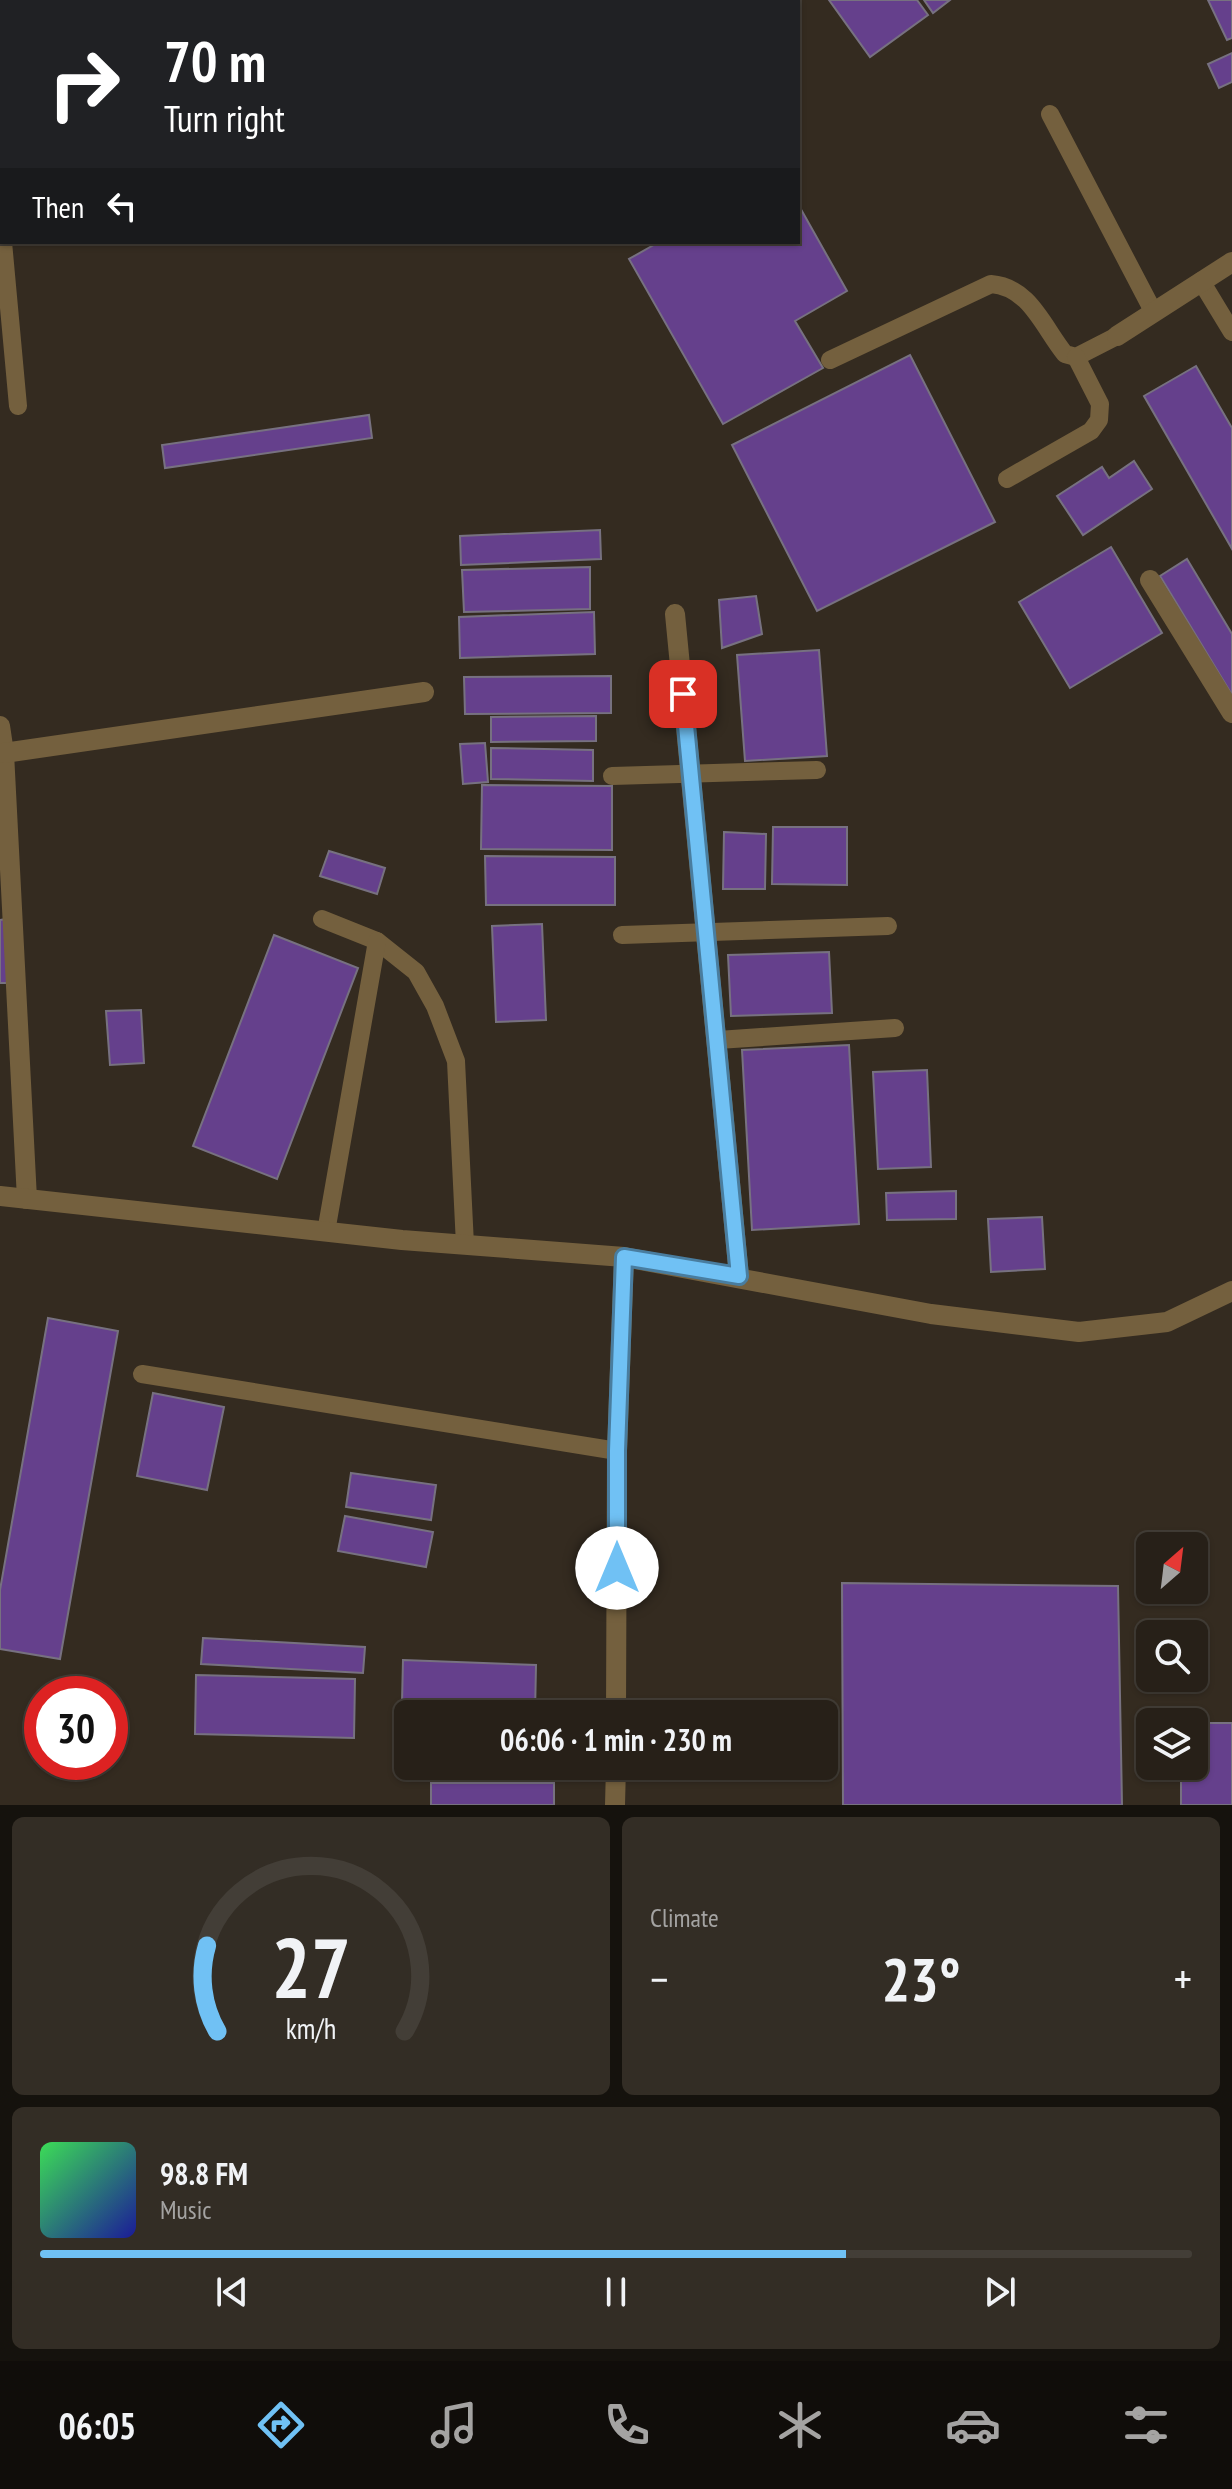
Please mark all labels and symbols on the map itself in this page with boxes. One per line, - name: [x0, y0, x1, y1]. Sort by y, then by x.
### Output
- pin: [649, 660, 717, 728]
- position arrow: [575, 1526, 659, 1610]
- north arrow: [1136, 1532, 1208, 1604]
- speed limit sign: 30: [24, 1676, 128, 1780]

